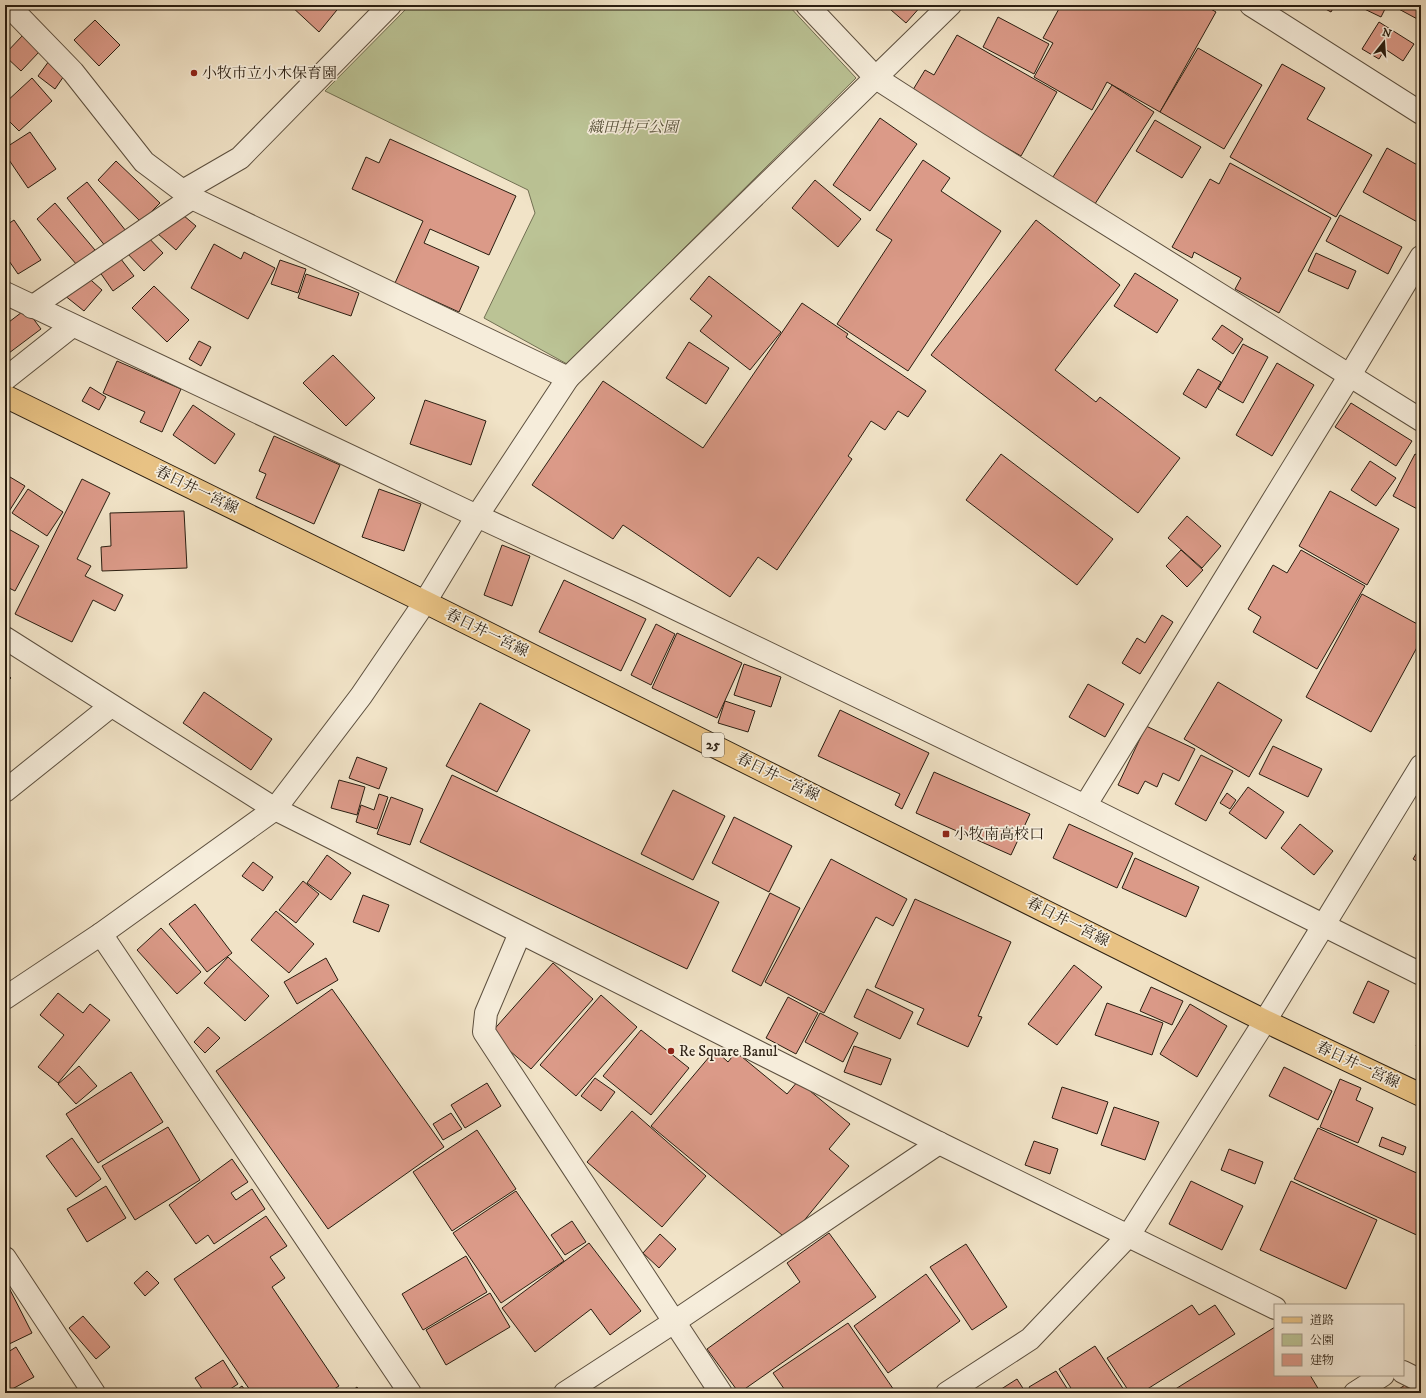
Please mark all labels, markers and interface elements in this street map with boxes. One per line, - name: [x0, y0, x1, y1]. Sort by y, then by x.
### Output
- north arrow: [1364, 22, 1404, 62]
- text: N: [1380, 25, 1393, 41]
- place label: 小牧市立小木保育園: [202, 64, 337, 83]
- marker: 小牧市立小木保育園: [189, 68, 199, 78]
- park label: 織田井戸公園: [588, 118, 681, 137]
- street label: 春日井一宮線: [152, 462, 242, 518]
- street label: 春日井一宮線: [442, 605, 532, 661]
- road number: 25: [702, 733, 724, 757]
- street label: 春日井一宮線: [733, 749, 823, 805]
- place label: 小牧南高校口: [954, 825, 1044, 844]
- marker: 小牧南高校口: [941, 829, 951, 839]
- street label: 春日井一宮線: [1024, 893, 1112, 951]
- street label: 春日井一宮線: [1313, 1037, 1403, 1093]
- place label: Re Square Banul: [679, 1042, 778, 1061]
- marker: Re Square Banul: [666, 1046, 676, 1056]
- legend: [1274, 1304, 1404, 1376]
- text: 道路: [1310, 1313, 1334, 1328]
- text: 公園: [1310, 1333, 1334, 1348]
- text: 建物: [1310, 1353, 1334, 1368]

